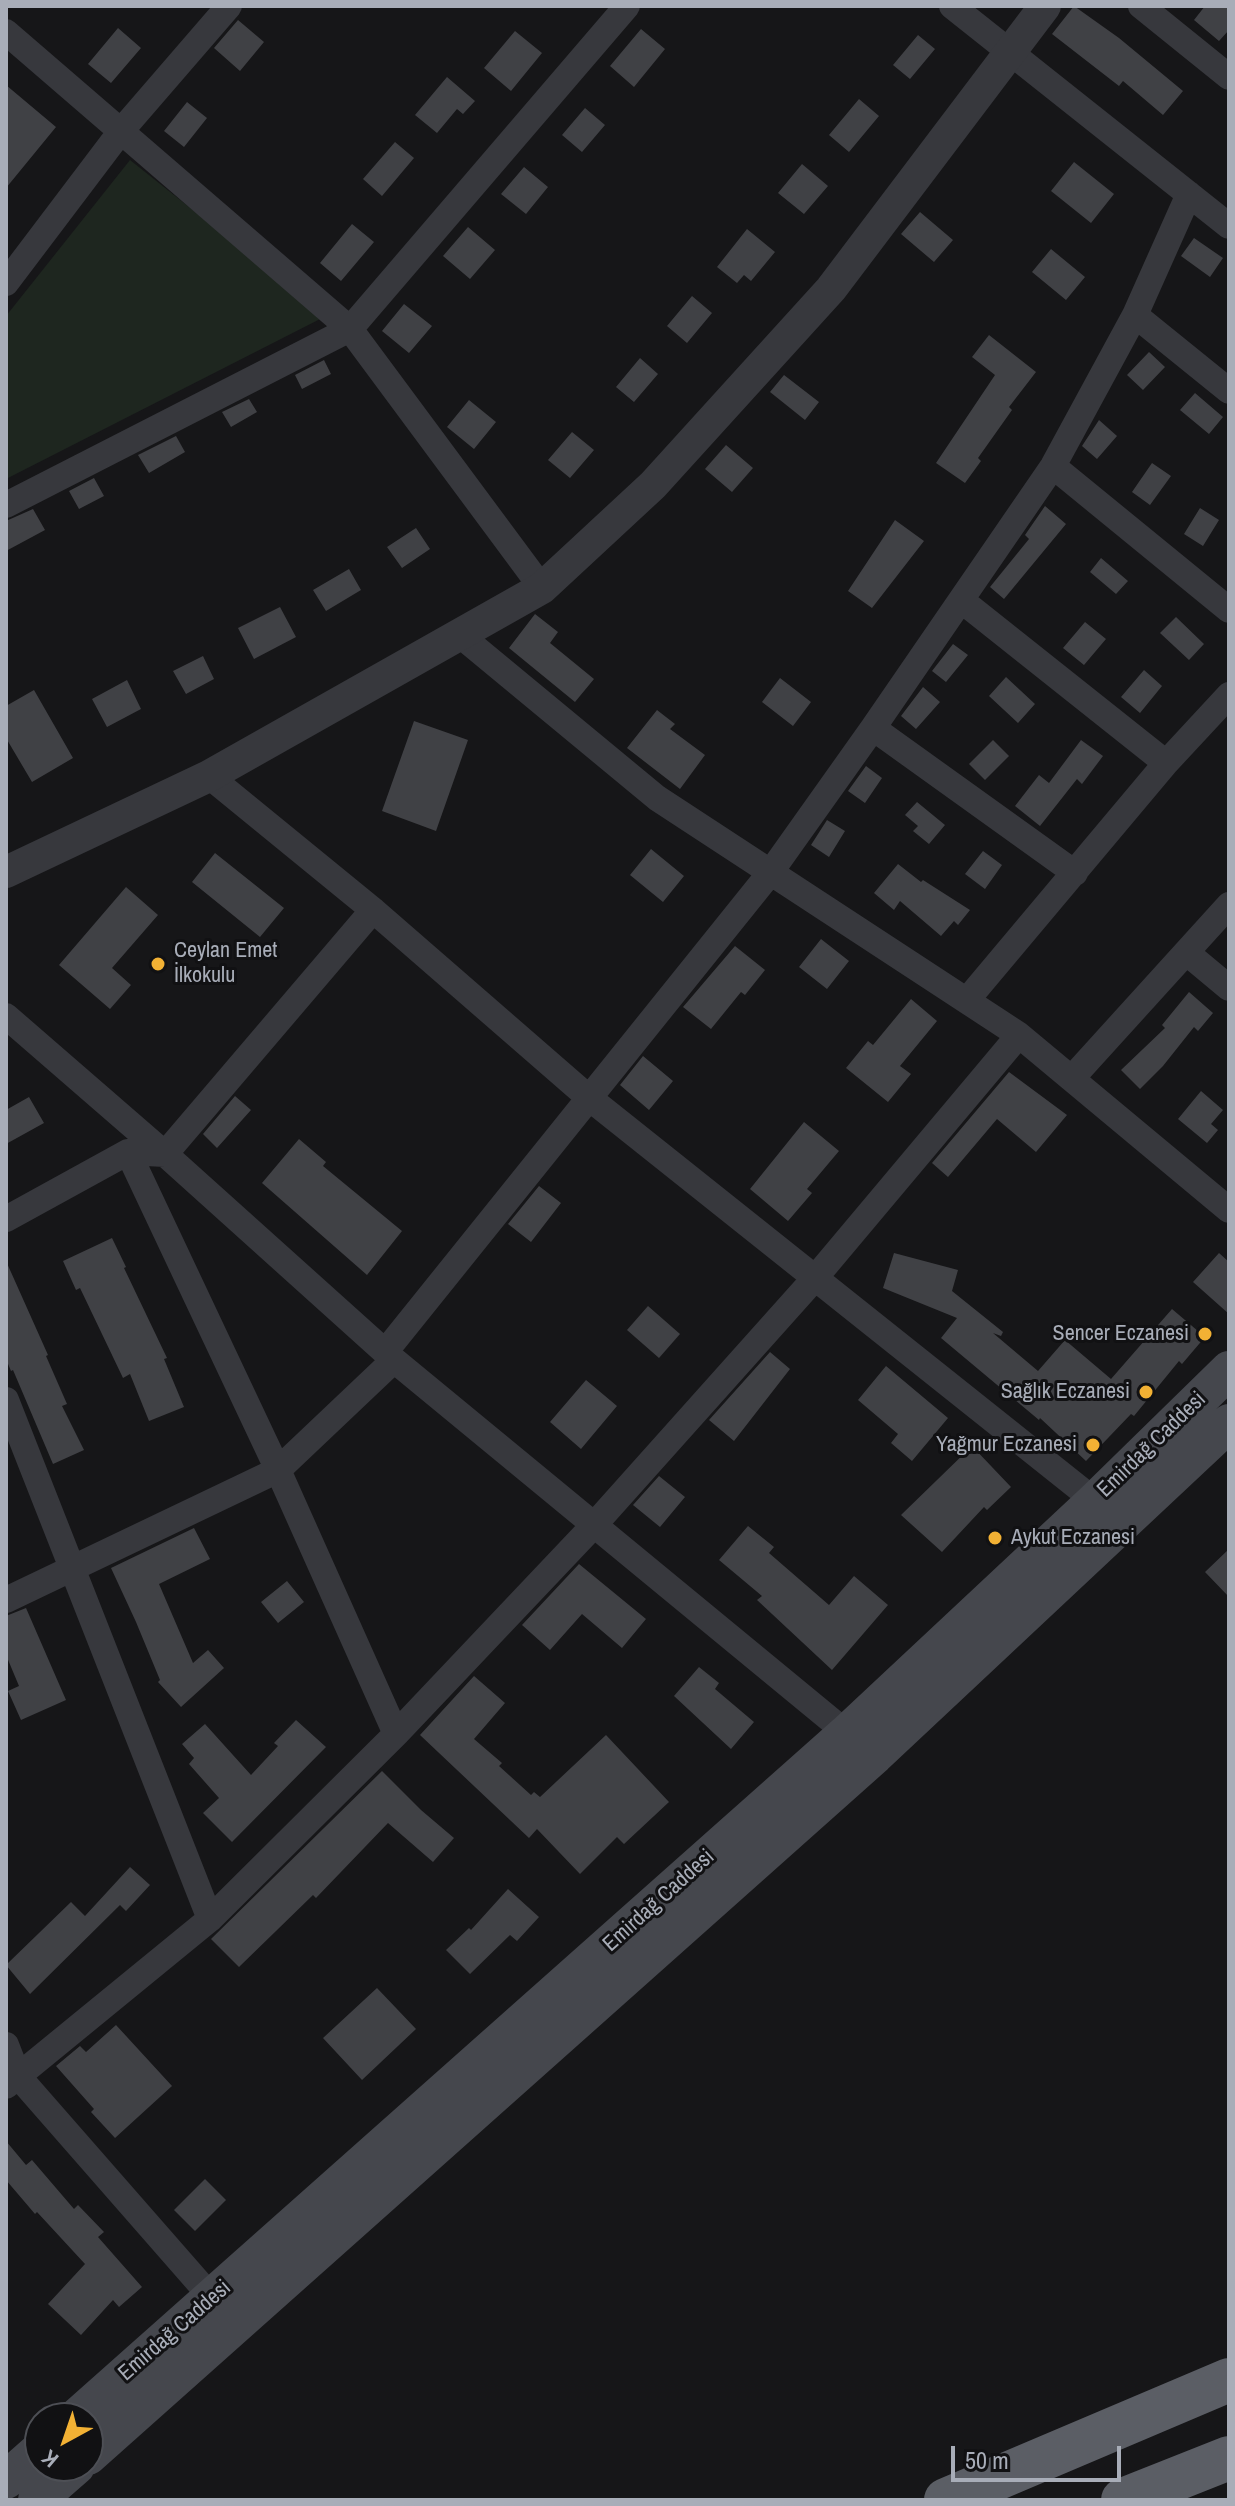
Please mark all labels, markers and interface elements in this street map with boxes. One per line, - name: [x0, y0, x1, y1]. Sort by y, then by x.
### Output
- place label: Ceylan Emet İlkokulu: [174, 938, 277, 990]
- marker: Ceylan Emet İlkokulu: [149, 955, 167, 973]
- place label: Sencer Eczanesi: [1053, 1321, 1189, 1347]
- marker: Sencer Eczanesi: [1196, 1325, 1214, 1343]
- place label: Sağlık Eczanesi: [1001, 1379, 1130, 1405]
- marker: Sağlık Eczanesi: [1137, 1383, 1155, 1401]
- street label: Emirdağ Caddesi: [1092, 1387, 1212, 1503]
- place label: Yağmur Eczanesi: [936, 1432, 1077, 1458]
- marker: Yağmur Eczanesi: [1084, 1436, 1102, 1454]
- place label: Aykut Eczanesi: [1011, 1525, 1135, 1551]
- marker: Aykut Eczanesi: [986, 1529, 1004, 1547]
- street label: Emirdağ Caddesi: [598, 1844, 720, 1958]
- street label: Emirdağ Caddesi: [113, 2275, 237, 2387]
- north arrow: [24, 2402, 104, 2482]
- scale bar: [955, 2430, 1125, 2480]
- text: K: [35, 2443, 64, 2475]
- text: 50 m: [965, 2444, 1009, 2476]

